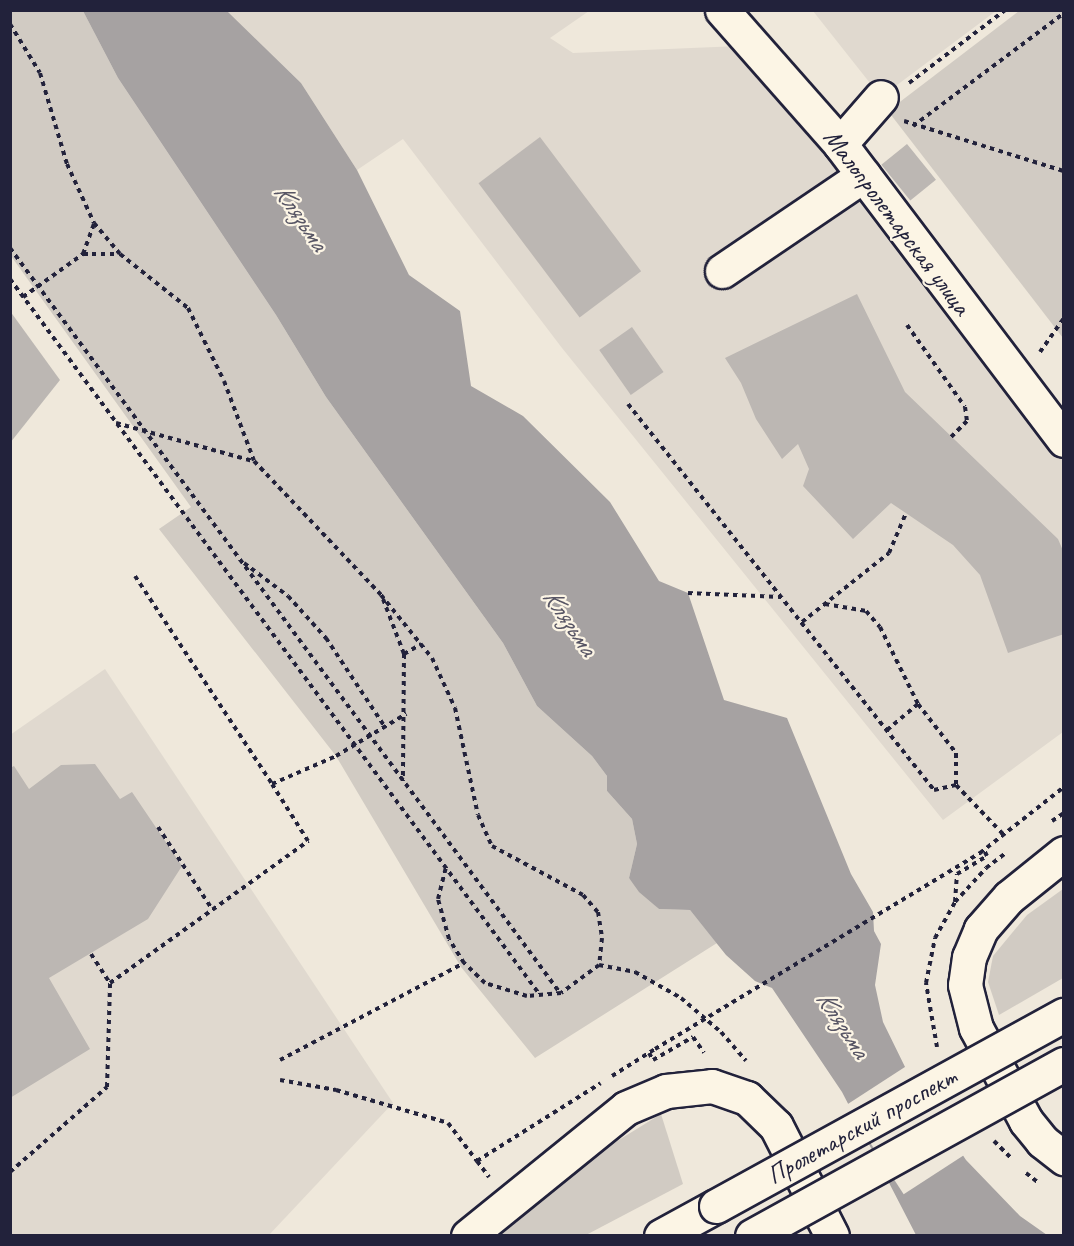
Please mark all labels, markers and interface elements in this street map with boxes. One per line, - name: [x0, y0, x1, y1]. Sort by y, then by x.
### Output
- street label: Малопролетарская улица: [816, 122, 978, 322]
- water label: Клязьма: [267, 177, 335, 257]
- water label: Клязьма: [536, 582, 604, 662]
- water label: Клязьма: [809, 984, 877, 1064]
- street label: Пролетарский проспект: [762, 1061, 962, 1191]

